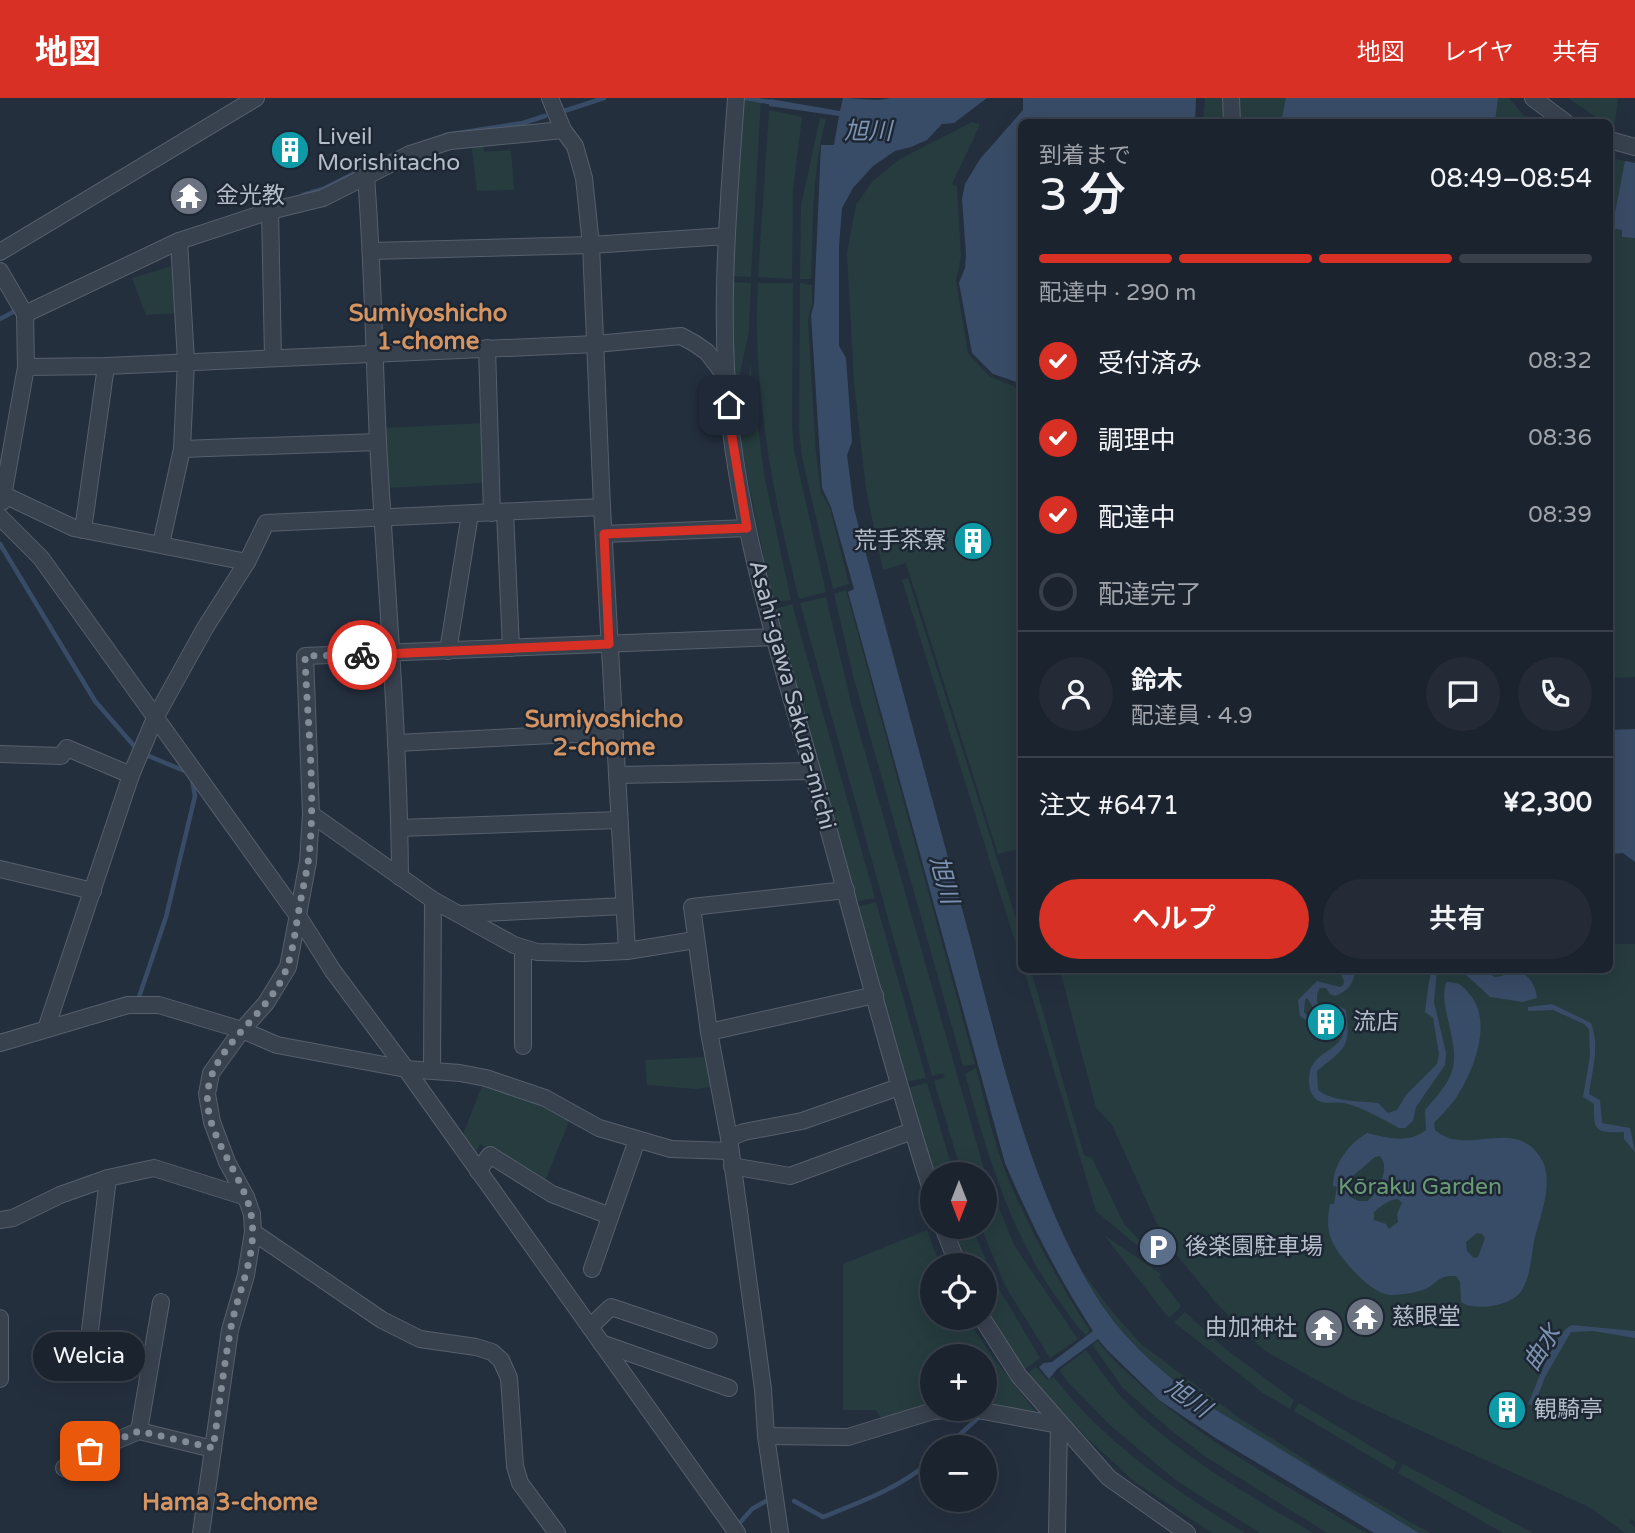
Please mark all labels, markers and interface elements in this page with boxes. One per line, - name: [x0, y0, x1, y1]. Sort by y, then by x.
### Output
- text: 地図: [35, 33, 101, 72]
- text: 地図: [1357, 38, 1405, 67]
- text: レイヤ: [1443, 38, 1514, 67]
- text: 共有: [1552, 38, 1600, 67]
- water label: 旭川: [844, 117, 895, 146]
- place label: Liveil Morishitacho: [317, 123, 460, 177]
- building icon: Liveil Morishitacho: [269, 129, 311, 171]
- text: 到着まで: [1039, 142, 1131, 170]
- text: 08:49–08:54: [1430, 163, 1592, 194]
- text: 3 分: [1039, 168, 1126, 223]
- temple icon: 金光教: [168, 175, 210, 217]
- place label: 金光教: [216, 182, 285, 210]
- text: 配達中 · 290 m: [1039, 279, 1196, 307]
- district label: Sumiyoshicho 1-chome: [349, 299, 507, 356]
- icon: check: [1039, 342, 1077, 380]
- text: 08:32: [1528, 347, 1592, 375]
- text: 受付済み: [1098, 348, 1202, 379]
- pin: [699, 375, 759, 435]
- icon: home: [710, 386, 748, 424]
- icon: check: [1039, 419, 1077, 457]
- text: 08:36: [1528, 424, 1592, 452]
- text: 調理中: [1098, 425, 1176, 456]
- icon: check: [1039, 496, 1077, 534]
- text: 08:39: [1528, 501, 1592, 529]
- text: 配達中: [1098, 502, 1176, 533]
- building icon: 荒手茶寮: [952, 520, 994, 562]
- place label: 荒手茶寮: [854, 527, 946, 555]
- street label: Asahi-gawa Sakura-michi: [742, 557, 842, 833]
- text: 配達完了: [1098, 579, 1202, 610]
- courier: [327, 620, 397, 690]
- icon: bike: [343, 636, 381, 674]
- button: person: [1039, 657, 1113, 731]
- button: chat: [1426, 657, 1500, 731]
- button: phone: [1518, 657, 1592, 731]
- text: 鈴木: [1131, 665, 1183, 696]
- text: 配達員 · 4.9: [1131, 702, 1253, 730]
- district label: Sumiyoshicho 2-chome: [525, 705, 683, 762]
- text: ¥2,300: [1503, 787, 1592, 818]
- text: 注文 #6471: [1039, 790, 1179, 821]
- water label: 旭川: [924, 853, 965, 910]
- button: ヘルプ: [1039, 879, 1309, 959]
- button: 共有: [1323, 879, 1592, 959]
- building icon: 流店: [1305, 1001, 1347, 1043]
- place label: 流店: [1353, 1008, 1399, 1036]
- north arrow: [920, 1162, 998, 1239]
- map controls: [920, 1162, 997, 1512]
- park label: Kōraku Garden: [1338, 1173, 1502, 1201]
- parking icon: 後楽園駐車場: [1137, 1226, 1179, 1268]
- place label: 後楽園駐車場: [1185, 1233, 1323, 1261]
- button: locate: [920, 1253, 997, 1330]
- temple icon: 慈眼堂: [1344, 1296, 1386, 1338]
- place label: 慈眼堂: [1392, 1303, 1461, 1331]
- temple icon: 由加神社: [1303, 1307, 1345, 1349]
- place label: 由加神社: [1205, 1314, 1297, 1342]
- water label: 曲水: [1517, 1317, 1569, 1376]
- callout: Welcia: [34, 1332, 146, 1381]
- text: Welcia: [53, 1342, 125, 1370]
- button: +: [920, 1344, 997, 1421]
- water label: 旭川: [1160, 1372, 1218, 1425]
- building icon: 観騎亭: [1486, 1389, 1528, 1431]
- place label: 観騎亭: [1534, 1396, 1603, 1424]
- pin: [60, 1421, 120, 1481]
- icon: bag: [71, 1432, 109, 1470]
- button: −: [920, 1435, 997, 1512]
- district label: Hama 3-chome: [142, 1488, 318, 1517]

